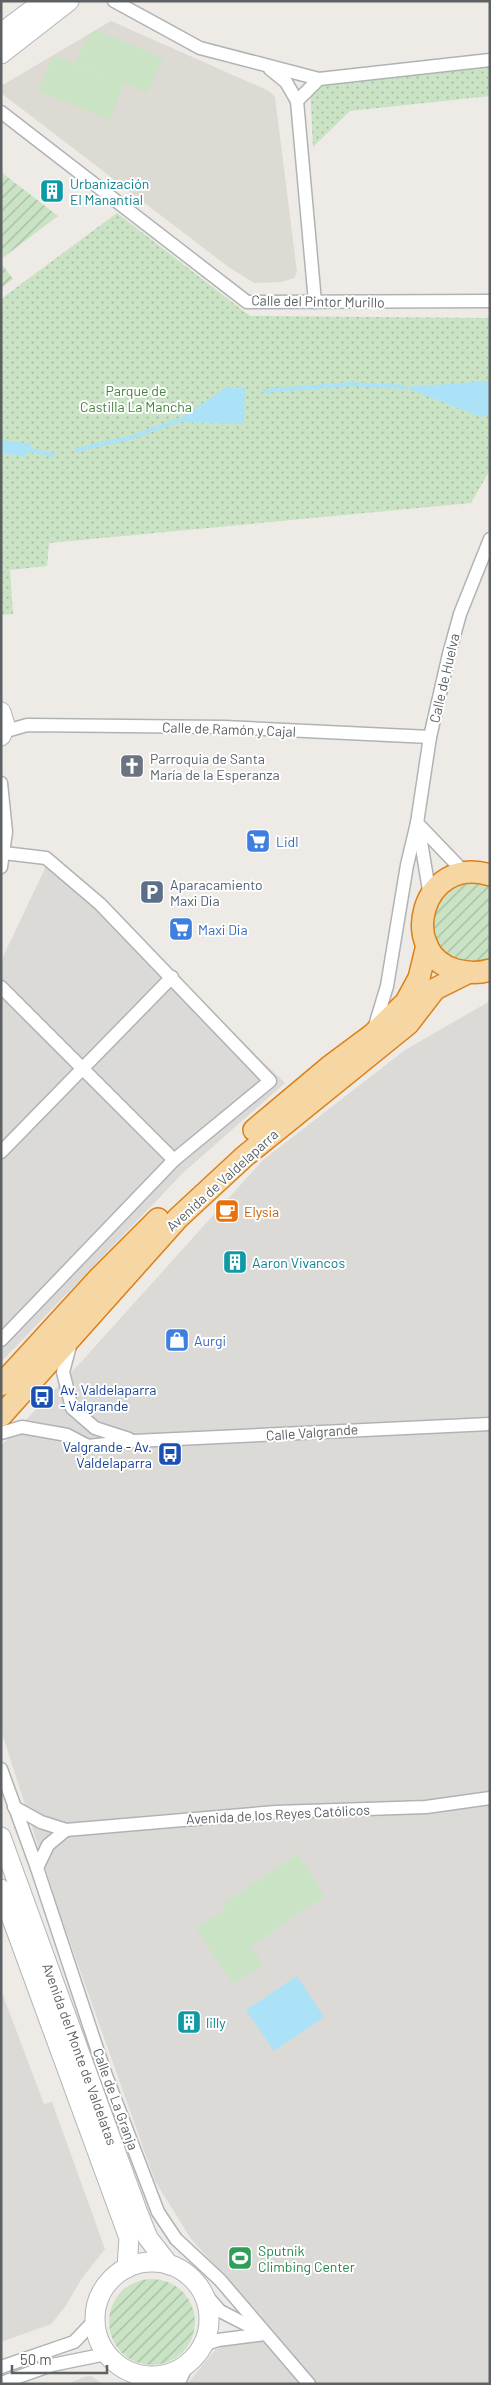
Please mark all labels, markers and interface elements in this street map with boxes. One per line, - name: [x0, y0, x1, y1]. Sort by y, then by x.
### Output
- place label: Urbanización El Manantial: [70, 175, 149, 208]
- building icon: Urbanización El Manantial: [39, 178, 65, 204]
- street label: Calle del Pintor Murillo: [251, 291, 385, 311]
- park label: Parque de Castilla La Mancha: [80, 382, 192, 415]
- street label: Calle de Huelva: [425, 632, 463, 724]
- street label: Calle de Ramón y Cajal: [162, 718, 296, 740]
- place label: Parroquia de Santa María de la Esperanza: [150, 750, 280, 783]
- church icon: Parroquia de Santa María de la Esperanza: [119, 753, 145, 779]
- supermarket icon: Lidl: [245, 828, 271, 854]
- place label: Lidl: [276, 833, 298, 850]
- place label: Aparacamiento Maxi Dia: [170, 876, 263, 909]
- parking icon: Aparacamiento Maxi Dia: [139, 879, 165, 905]
- supermarket icon: Maxi Dia: [168, 916, 194, 942]
- place label: Maxi Dia: [198, 921, 248, 938]
- street label: Avenida de Valdelaparra: [163, 1125, 281, 1235]
- cafe icon: Elysia: [214, 1198, 240, 1224]
- place label: Elysia: [244, 1203, 279, 1220]
- building icon: Aaron Vivancos: [222, 1249, 248, 1275]
- place label: Aaron Vivancos: [252, 1254, 345, 1271]
- shop icon: Aurgi: [164, 1327, 190, 1353]
- place label: Aurgi: [194, 1332, 226, 1349]
- place label: Av. Valdelaparra - Valgrande: [60, 1381, 156, 1414]
- bus stop icon: Av. Valdelaparra - Valgrande: [29, 1384, 55, 1410]
- street label: Calle Valgrande: [265, 1420, 359, 1444]
- place label: Valgrande - Av. Valdelaparra: [63, 1438, 152, 1471]
- bus stop icon: Valgrande - Av. Valdelaparra: [157, 1441, 183, 1467]
- street label: Avenida de los Reyes Católicos: [186, 1801, 371, 1827]
- street label: Avenida del Monte de Valdelatas: [39, 1961, 121, 2148]
- building icon: lilly: [176, 2009, 202, 2035]
- place label: lilly: [206, 2014, 226, 2031]
- street label: Calle de La Granja: [90, 2046, 142, 2152]
- place label: Sputnik Climbing Center: [258, 2242, 355, 2275]
- sports icon: Sputnik Climbing Center: [227, 2245, 253, 2271]
- scale bar: [12, 2342, 108, 2374]
- text: 50 m: [20, 2350, 52, 2368]

